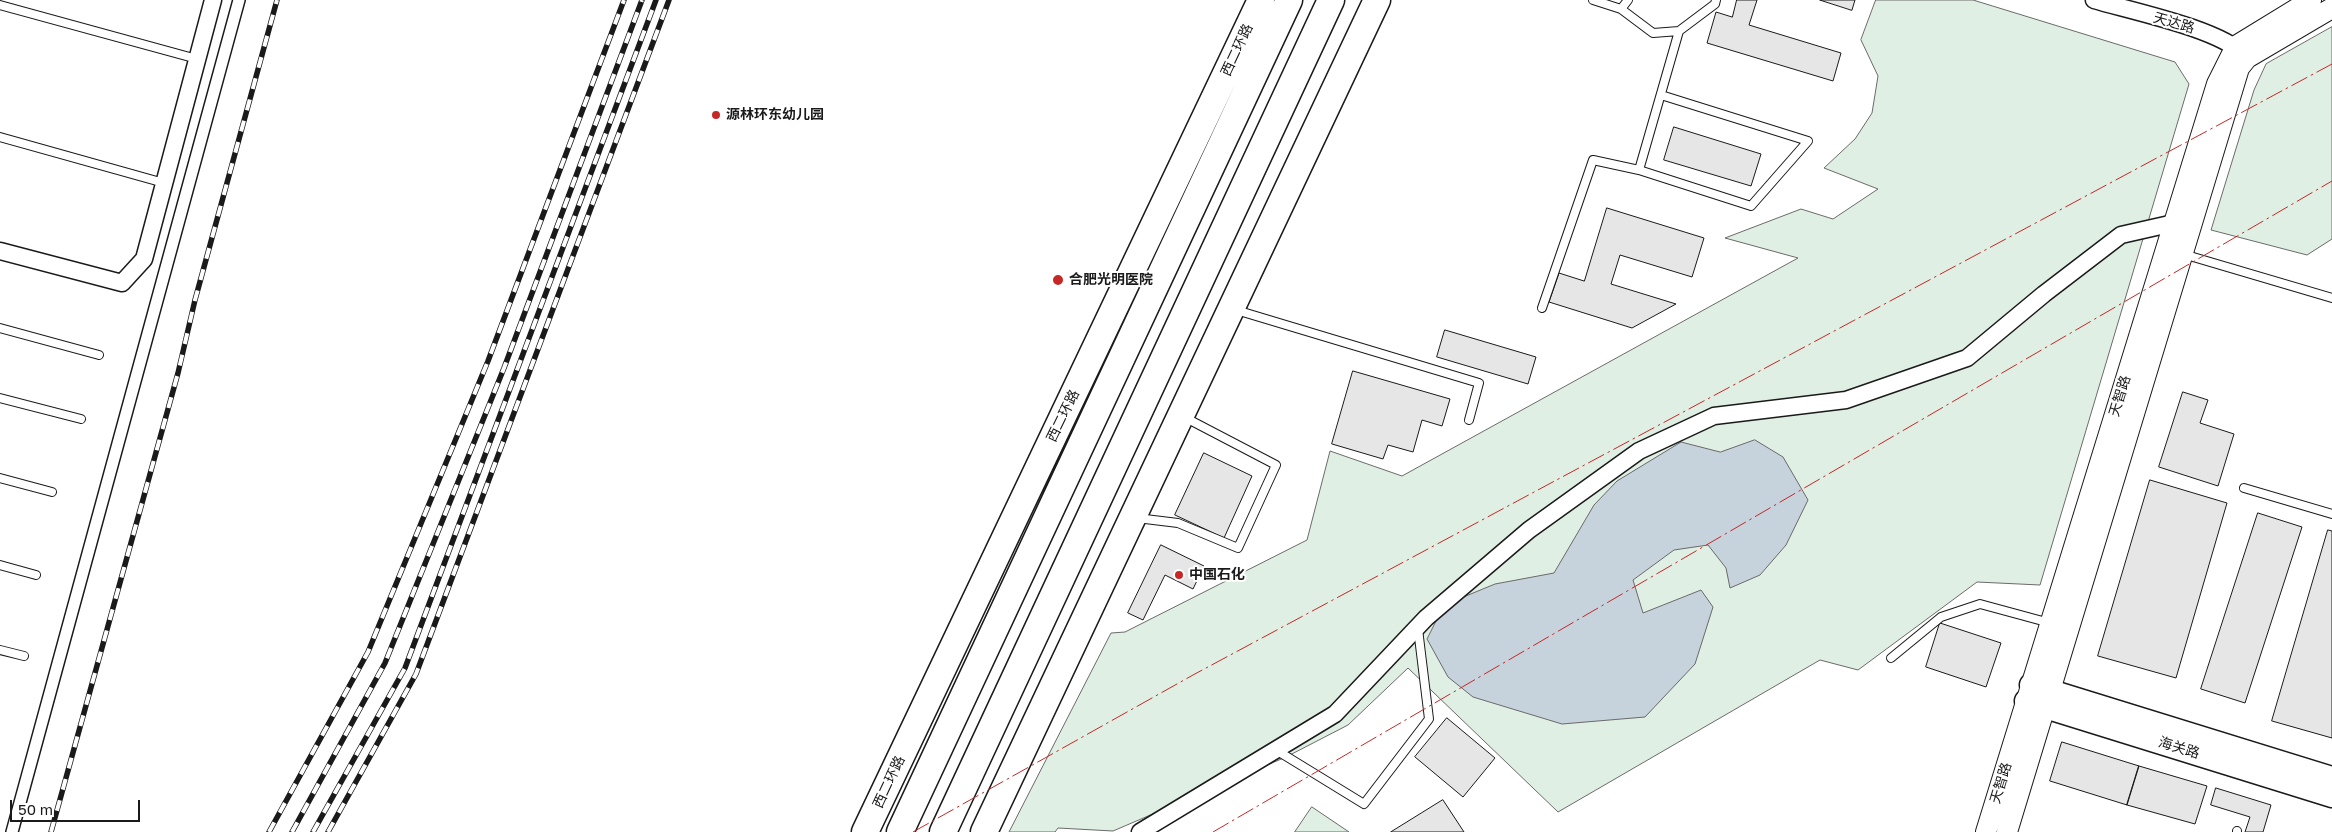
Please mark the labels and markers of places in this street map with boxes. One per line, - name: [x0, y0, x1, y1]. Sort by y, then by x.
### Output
- place label: 源林环东幼儿园: [726, 107, 824, 123]
- marker: 源林环东幼儿园: [710, 109, 722, 121]
- place label: 合肥光明医院: [1069, 272, 1153, 288]
- marker: 合肥光明医院: [1051, 273, 1065, 287]
- place label: 中国石化: [1189, 567, 1245, 583]
- marker: 中国石化: [1173, 569, 1185, 581]

